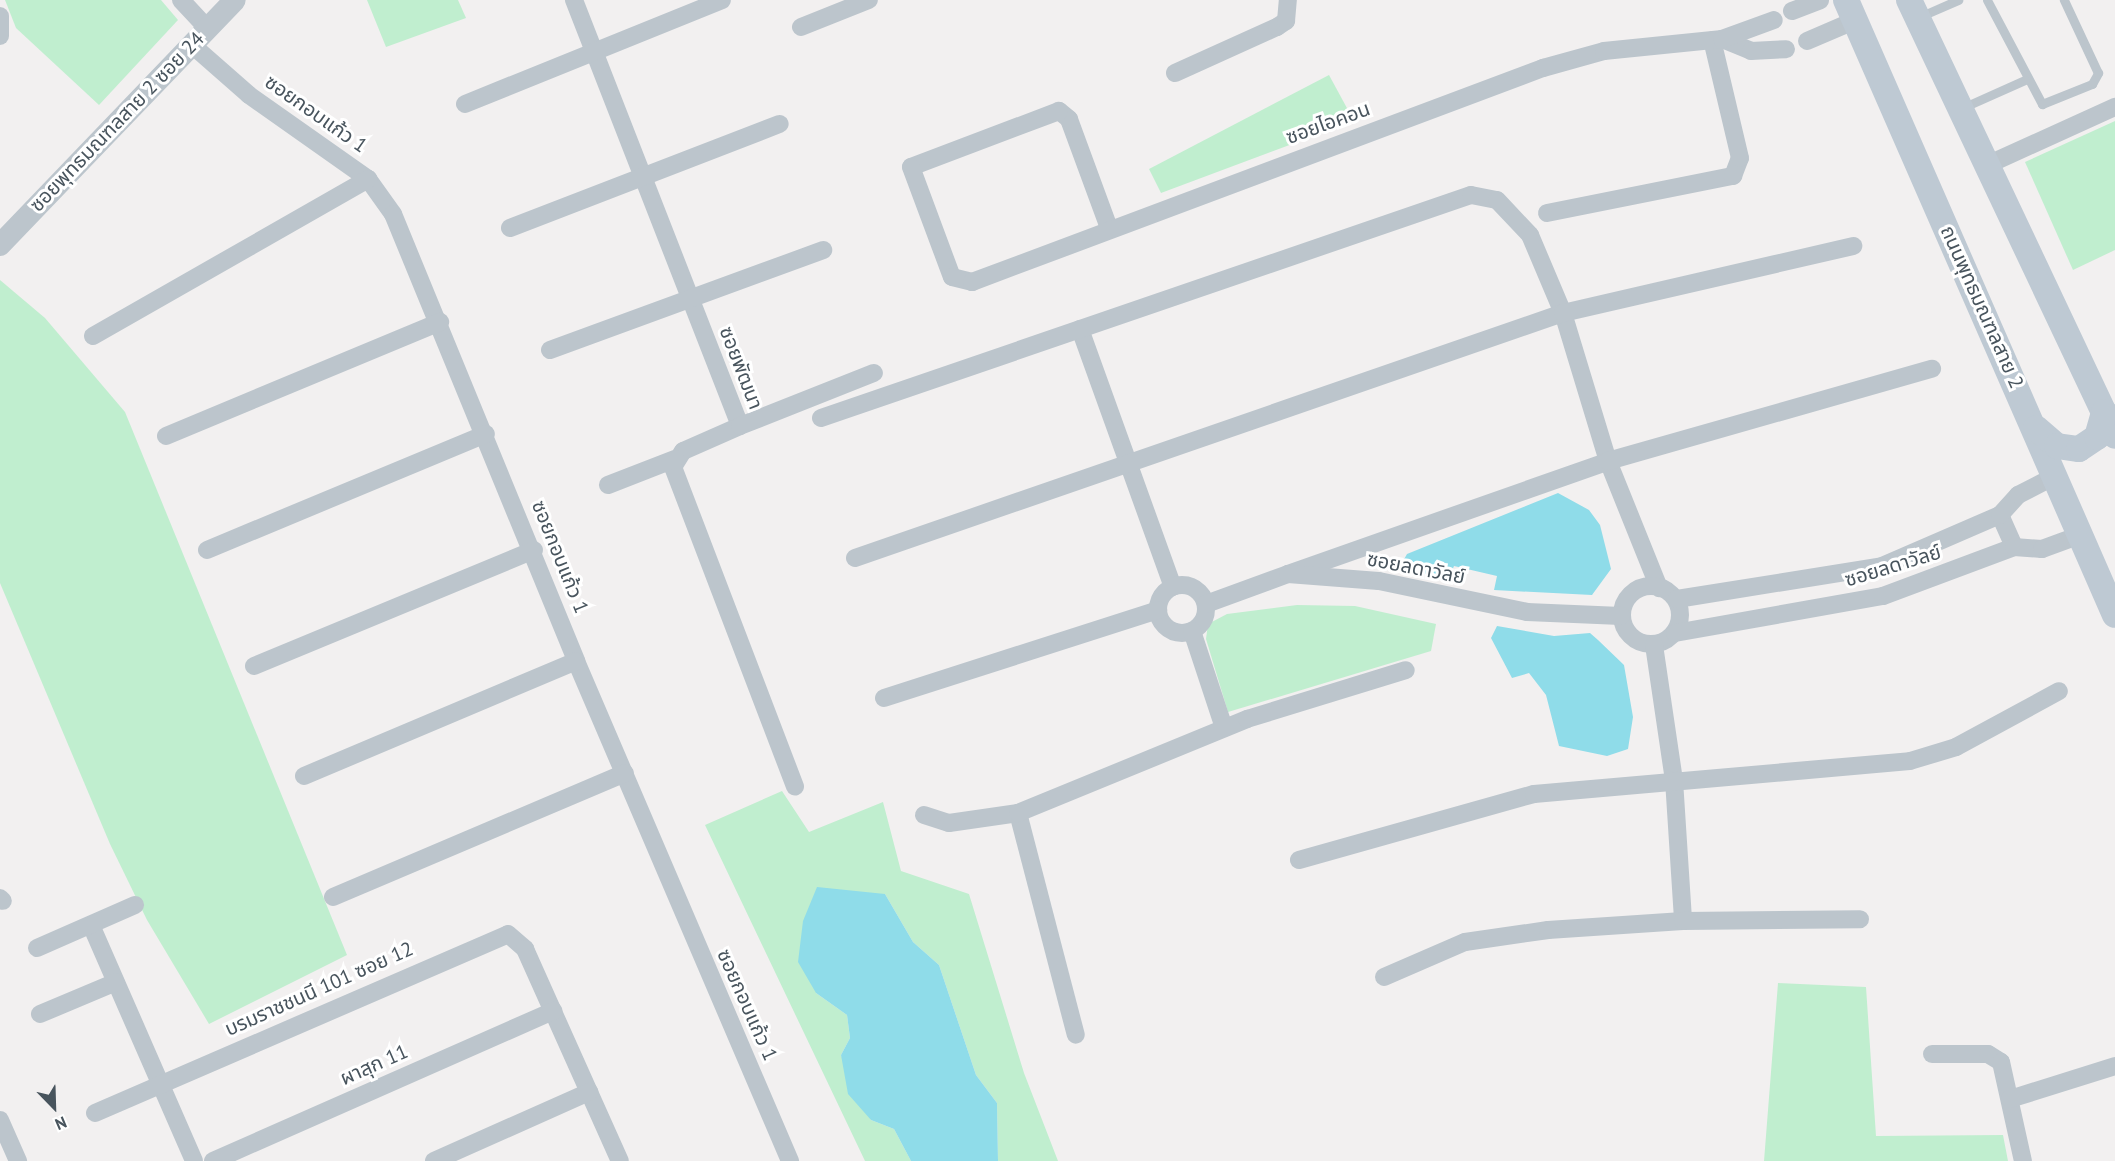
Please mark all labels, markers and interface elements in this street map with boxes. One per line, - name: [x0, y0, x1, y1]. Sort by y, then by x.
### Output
- street label: ซอยพุทธมณฑลสาย 2 ซอย 24: [25, 27, 209, 217]
- street label: ซอยกอบแก้ว 1: [260, 70, 372, 158]
- street label: ซอยไอคอน: [1283, 97, 1373, 149]
- street label: ถนนพุทธมณฑลสาย 2: [1935, 222, 2029, 392]
- street label: ซอยพัฒนา: [714, 323, 768, 413]
- street label: ซอยกอบแก้ว 1: [526, 497, 594, 617]
- street label: ซอยลดาวัลย์: [1842, 540, 1944, 592]
- street label: ซอยลดาวัลย์: [1365, 547, 1467, 589]
- street label: บรมราชชนนี 101 ซอย 12: [221, 937, 417, 1041]
- street label: ซอยกอบแก้ว 1: [712, 946, 782, 1064]
- street label: ผาสุก 11: [336, 1039, 412, 1091]
- north arrow: [24, 1077, 84, 1137]
- text: N: [52, 1112, 70, 1135]

